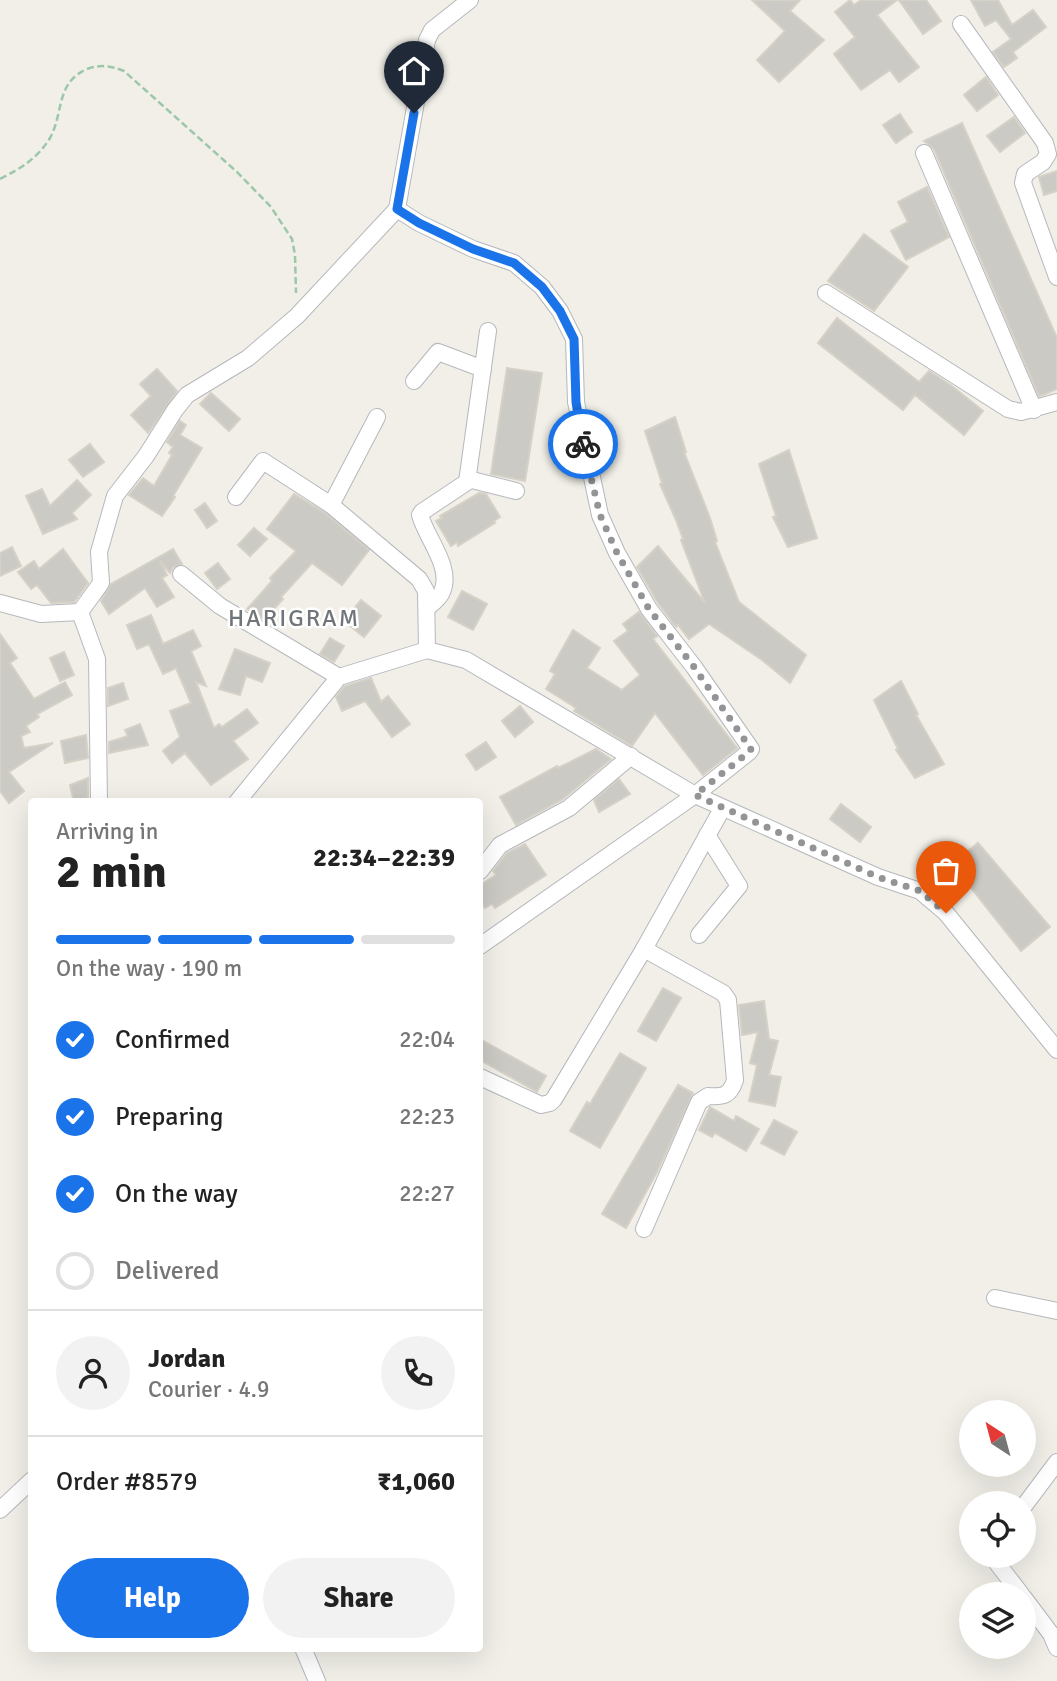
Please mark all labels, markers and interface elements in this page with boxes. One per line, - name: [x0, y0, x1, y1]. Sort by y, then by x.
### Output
- pin: [384, 41, 444, 113]
- icon: home: [395, 52, 433, 90]
- courier: [548, 409, 618, 479]
- icon: bike: [564, 425, 602, 463]
- district label: HARIGRAM: [228, 603, 360, 633]
- text: Arriving in: [56, 817, 158, 846]
- pin: [916, 841, 976, 913]
- text: 22:34–22:39: [313, 842, 455, 874]
- text: 2 min: [56, 844, 167, 900]
- icon: bag: [927, 852, 965, 890]
- text: On the way · 190 m: [56, 954, 242, 983]
- icon: check: [56, 1021, 94, 1059]
- text: Confirmed: [115, 1024, 230, 1056]
- text: 22:04: [399, 1025, 455, 1054]
- icon: check: [56, 1098, 94, 1136]
- text: Preparing: [115, 1101, 223, 1133]
- text: 22:23: [399, 1102, 455, 1131]
- icon: check: [56, 1175, 94, 1213]
- text: On the way: [115, 1178, 238, 1210]
- text: 22:27: [399, 1179, 455, 1208]
- text: Delivered: [115, 1255, 220, 1287]
- button: person: [56, 1336, 130, 1410]
- button: phone: [381, 1336, 455, 1410]
- text: Jordan: [148, 1343, 225, 1375]
- text: Courier · 4.9: [148, 1375, 269, 1404]
- north arrow: [959, 1400, 1036, 1477]
- map controls: [959, 1400, 1036, 1659]
- text: Order #8579: [56, 1466, 197, 1498]
- text: ₹1,060: [377, 1466, 455, 1498]
- button: locate: [959, 1491, 1036, 1568]
- button: Help: [56, 1558, 249, 1638]
- button: Share: [263, 1558, 455, 1638]
- button: layers: [959, 1582, 1036, 1659]

